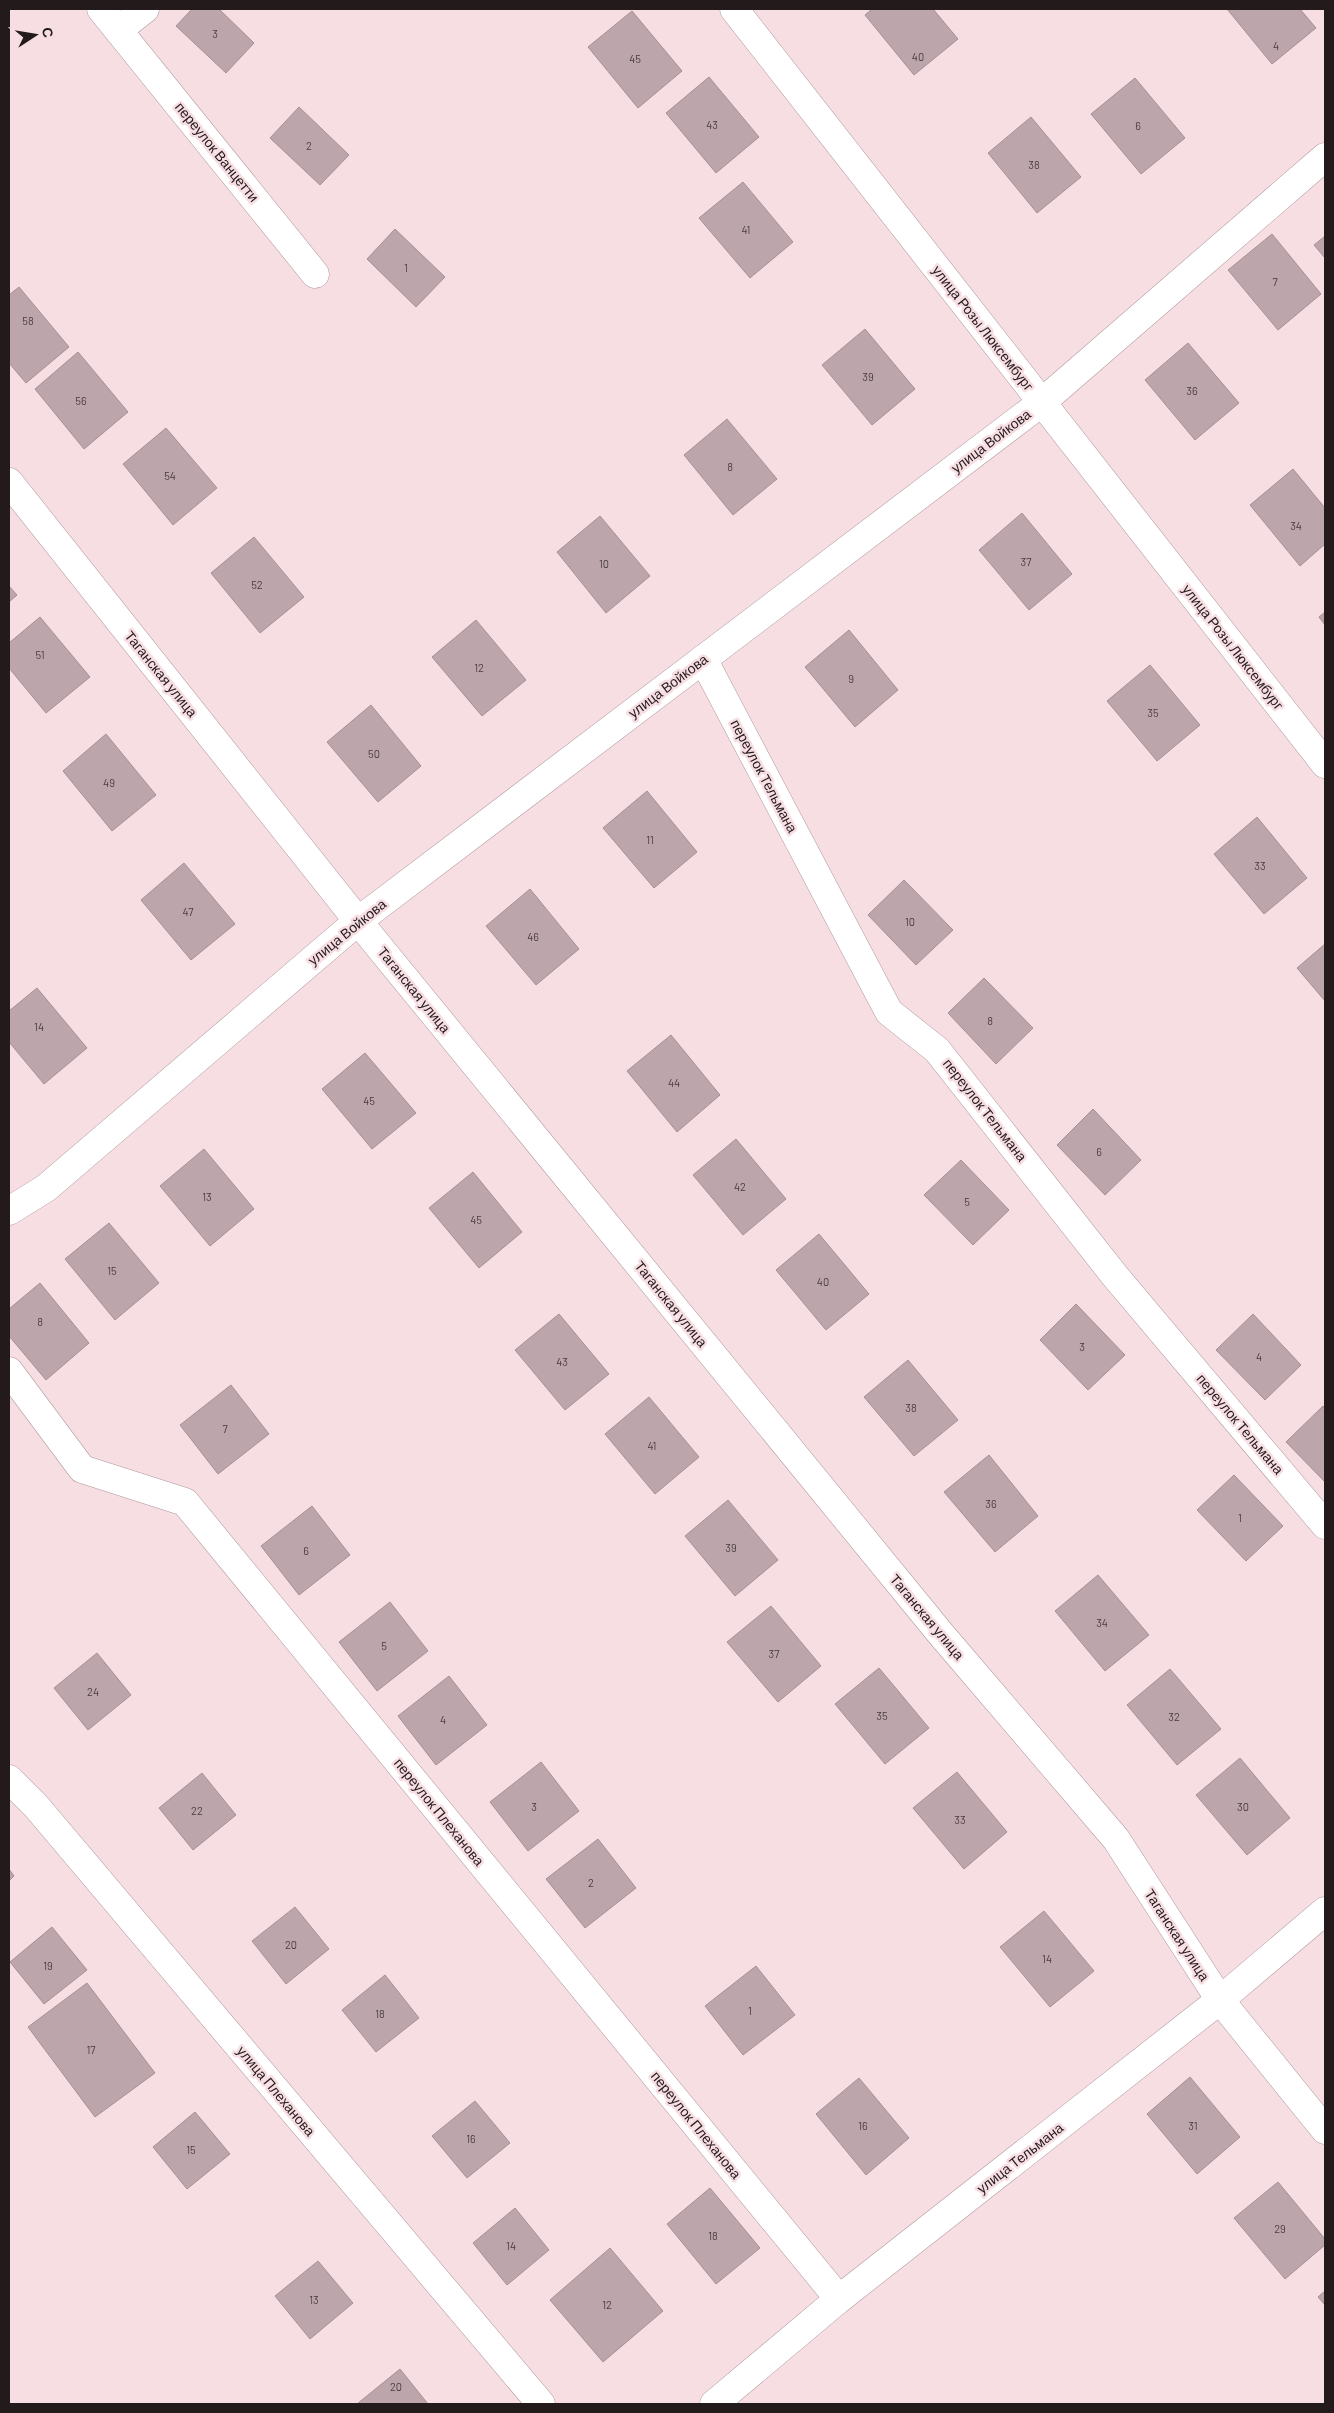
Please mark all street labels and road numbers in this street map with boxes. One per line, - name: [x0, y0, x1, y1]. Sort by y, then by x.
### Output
- street label: переулок Ванцетти: [172, 98, 263, 205]
- street label: улица Розы Люксембург: [929, 262, 1038, 394]
- street label: улица Войкова: [947, 405, 1034, 476]
- street label: улица Розы Люксембург: [1179, 581, 1288, 713]
- street label: Таганская улица: [121, 627, 202, 720]
- street label: улица Войкова: [624, 650, 711, 721]
- street label: переулок Тельмана: [727, 716, 802, 836]
- street label: улица Войкова: [304, 895, 389, 968]
- street label: Таганская улица: [374, 943, 455, 1036]
- street label: переулок Тельмана: [940, 1055, 1031, 1165]
- street label: Таганская улица: [631, 1257, 712, 1350]
- street label: переулок Тельмана: [1193, 1370, 1288, 1478]
- street label: Таганская улица: [887, 1571, 968, 1663]
- street label: переулок Плеханова: [391, 1754, 488, 1869]
- street label: Таганская улица: [1141, 1886, 1214, 1984]
- street label: улица Плеханова: [234, 2042, 319, 2139]
- street label: переулок Плеханова: [648, 2067, 745, 2182]
- street label: улица Тельмана: [973, 2119, 1066, 2197]

